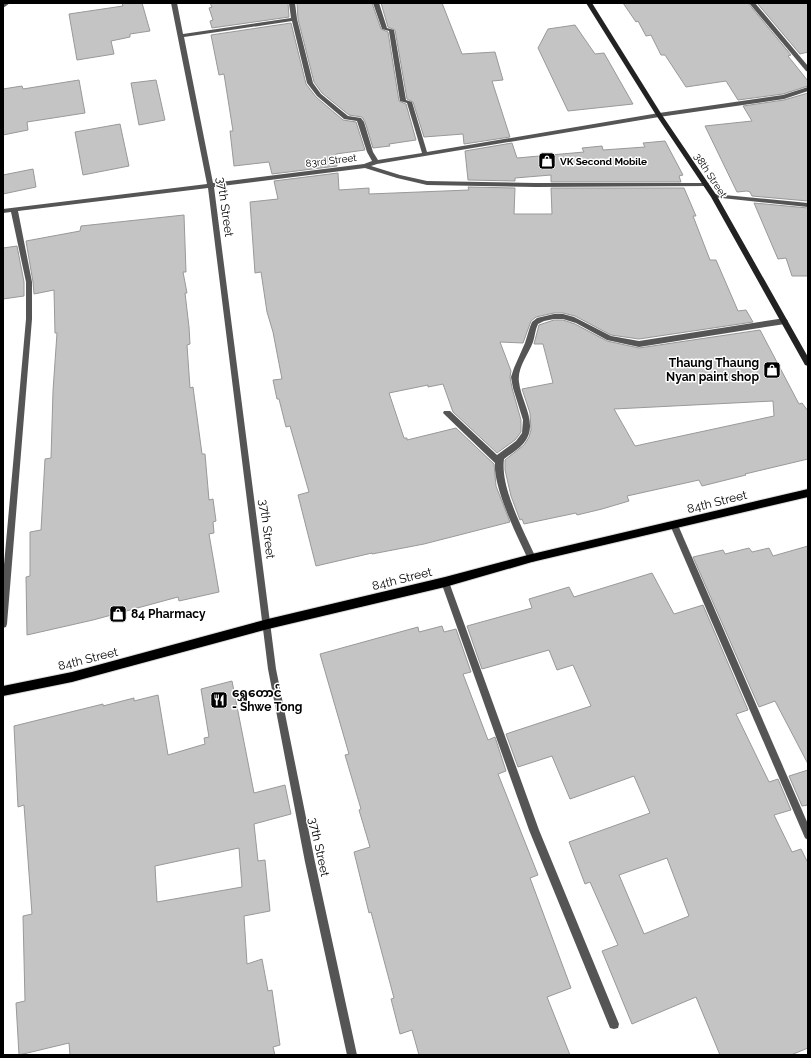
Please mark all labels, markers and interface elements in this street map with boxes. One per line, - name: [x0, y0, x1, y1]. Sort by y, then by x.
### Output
- shop icon: VK Second Mobile: [537, 151, 557, 171]
- street label: 38th Street: [692, 151, 729, 200]
- street label: 83rd Street: [305, 152, 358, 169]
- place label: VK Second Mobile: [560, 156, 647, 167]
- street label: 37th Street: [214, 176, 236, 238]
- place label: Thaung Thaung Nyan paint shop: [666, 356, 759, 384]
- shop icon: Thaung Thaung Nyan paint shop: [762, 360, 782, 380]
- street label: 84th Street: [686, 488, 748, 516]
- street label: 37th Street: [256, 498, 278, 560]
- street label: 84th Street: [371, 565, 433, 593]
- shop icon: 84 Pharmacy: [108, 604, 128, 624]
- place label: 84 Pharmacy: [131, 607, 206, 621]
- street label: 84th Street: [57, 645, 119, 673]
- place label: ရွှေတောင် - Shwe Tong: [232, 683, 302, 714]
- restaurant icon: ရွှေတောင် - Shwe Tong: [209, 690, 229, 710]
- street label: 37th Street: [306, 816, 332, 878]

